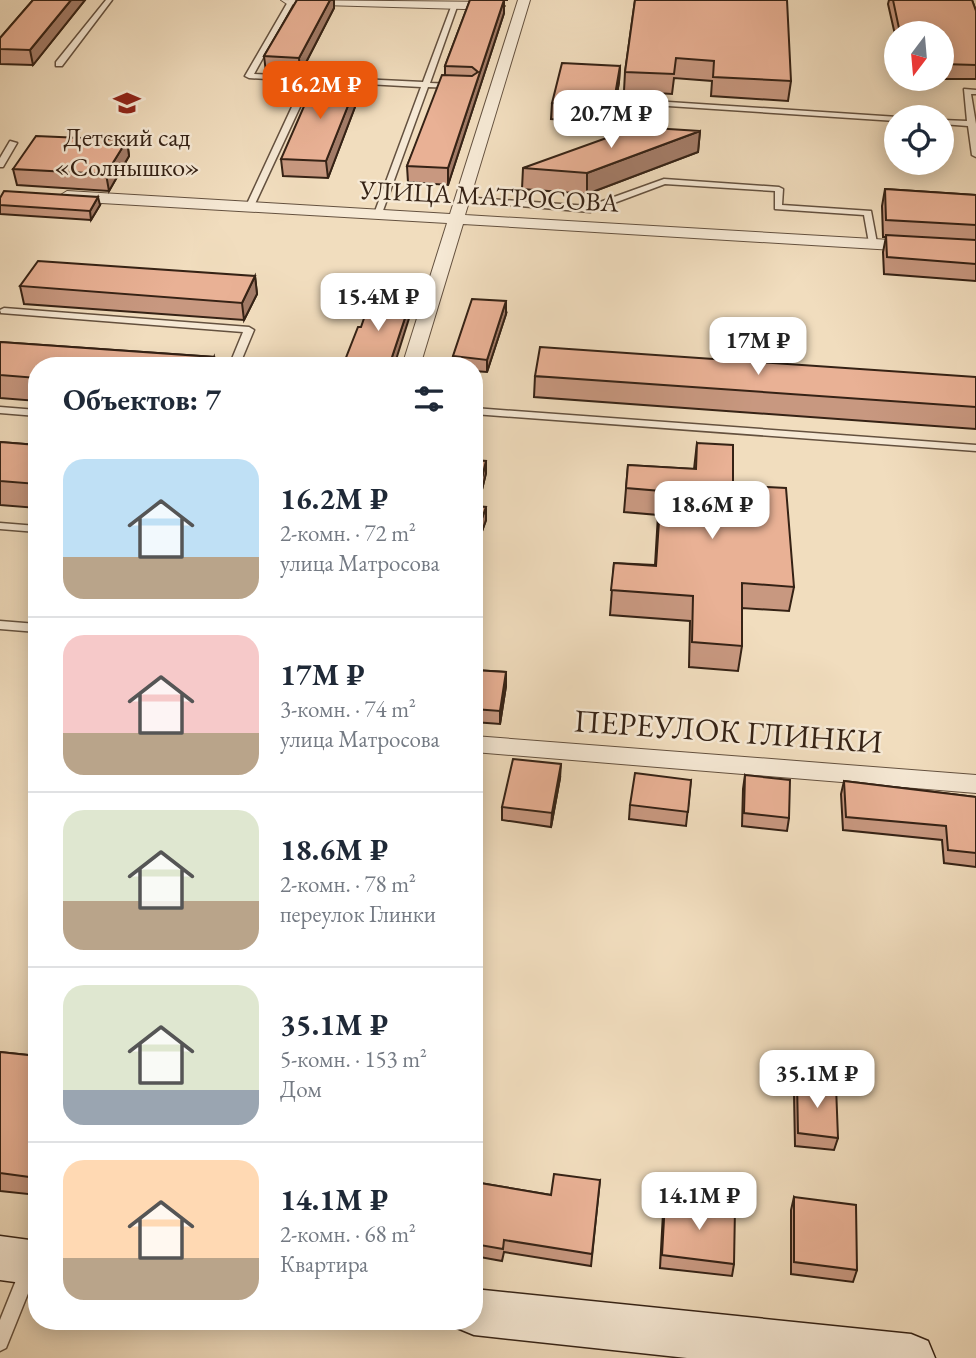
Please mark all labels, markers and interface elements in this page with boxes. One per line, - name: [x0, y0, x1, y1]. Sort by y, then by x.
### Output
- north arrow: [884, 21, 954, 91]
- map controls: [884, 21, 954, 175]
- pin: 16.2M ₽: [255, 61, 385, 121]
- text: 16.2M ₽: [279, 69, 361, 99]
- school or university icon: Детский сад «Солнышко»: [112, 88, 142, 118]
- pin: 20.7M ₽: [546, 90, 676, 150]
- text: 20.7M ₽: [570, 98, 652, 128]
- button: locate: [884, 105, 954, 175]
- place label: Детский сад «Солнышко»: [54, 120, 200, 184]
- street label: УЛИЦА МАТРОСОВА: [357, 172, 621, 220]
- pin: 15.4M ₽: [313, 274, 443, 333]
- text: 15.4M ₽: [337, 281, 419, 311]
- pin: 17M ₽: [709, 318, 807, 377]
- text: 17M ₽: [725, 325, 791, 355]
- text: Объектов: 7: [63, 380, 221, 419]
- icon: filters: [410, 380, 448, 418]
- text: 16.2M ₽: [280, 479, 388, 518]
- pin: 18.6M ₽: [647, 482, 777, 541]
- icon: home: [119, 487, 203, 571]
- text: 18.6M ₽: [671, 489, 753, 519]
- text: 2-комн. · 72 m²: [280, 518, 416, 548]
- text: улица Матросова: [280, 548, 440, 578]
- text: 17M ₽: [280, 655, 365, 694]
- icon: home: [119, 663, 203, 747]
- text: 3-комн. · 74 m²: [280, 694, 416, 724]
- street label: ПЕРЕУЛОК ГЛИНКИ: [573, 699, 884, 763]
- text: улица Матросова: [280, 724, 440, 754]
- text: 18.6M ₽: [280, 830, 388, 869]
- icon: home: [119, 838, 203, 922]
- text: 2-комн. · 78 m²: [280, 869, 416, 899]
- text: переулок Глинки: [280, 899, 436, 929]
- text: 35.1M ₽: [280, 1005, 388, 1044]
- icon: home: [119, 1013, 203, 1097]
- text: 5-комн. · 153 m²: [280, 1044, 427, 1074]
- pin: 35.1M ₽: [752, 1050, 882, 1110]
- text: 35.1M ₽: [776, 1058, 858, 1088]
- text: Дом: [280, 1074, 322, 1104]
- pin: 14.1M ₽: [634, 1172, 764, 1232]
- text: 14.1M ₽: [280, 1180, 388, 1219]
- text: 14.1M ₽: [658, 1180, 740, 1210]
- icon: home: [119, 1188, 203, 1272]
- text: 2-комн. · 68 m²: [280, 1219, 416, 1249]
- text: Квартира: [280, 1249, 368, 1279]

